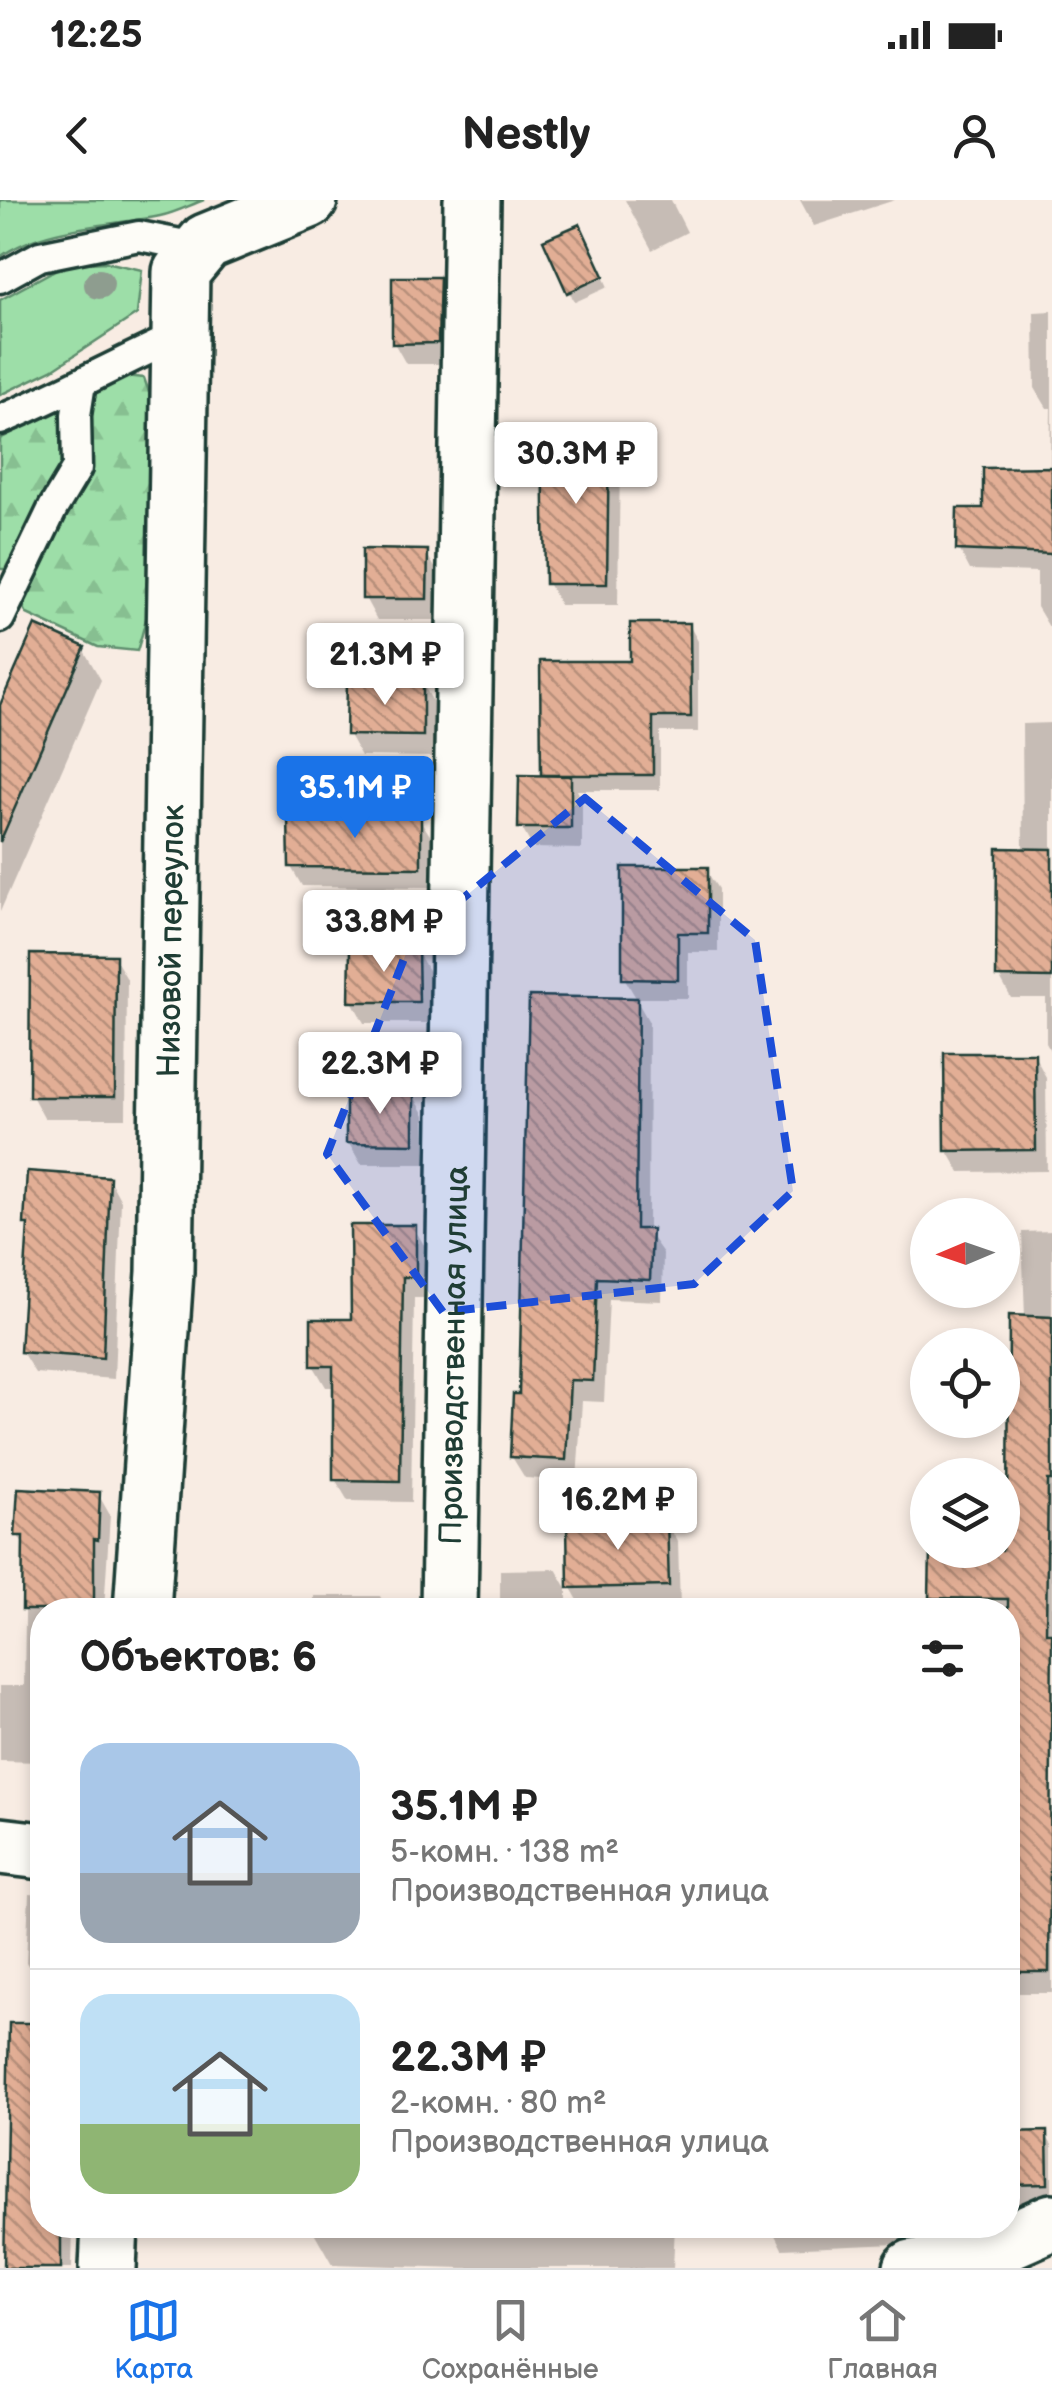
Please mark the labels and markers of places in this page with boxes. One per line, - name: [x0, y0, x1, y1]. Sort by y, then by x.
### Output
- pin: 30.3M ₽: [484, 422, 668, 507]
- pin: 21.3M ₽: [293, 623, 477, 708]
- pin: 35.1M ₽: [263, 756, 447, 841]
- pin: 33.8M ₽: [292, 890, 476, 975]
- pin: 22.3M ₽: [288, 1032, 472, 1117]
- pin: 16.2M ₽: [526, 1468, 710, 1553]

